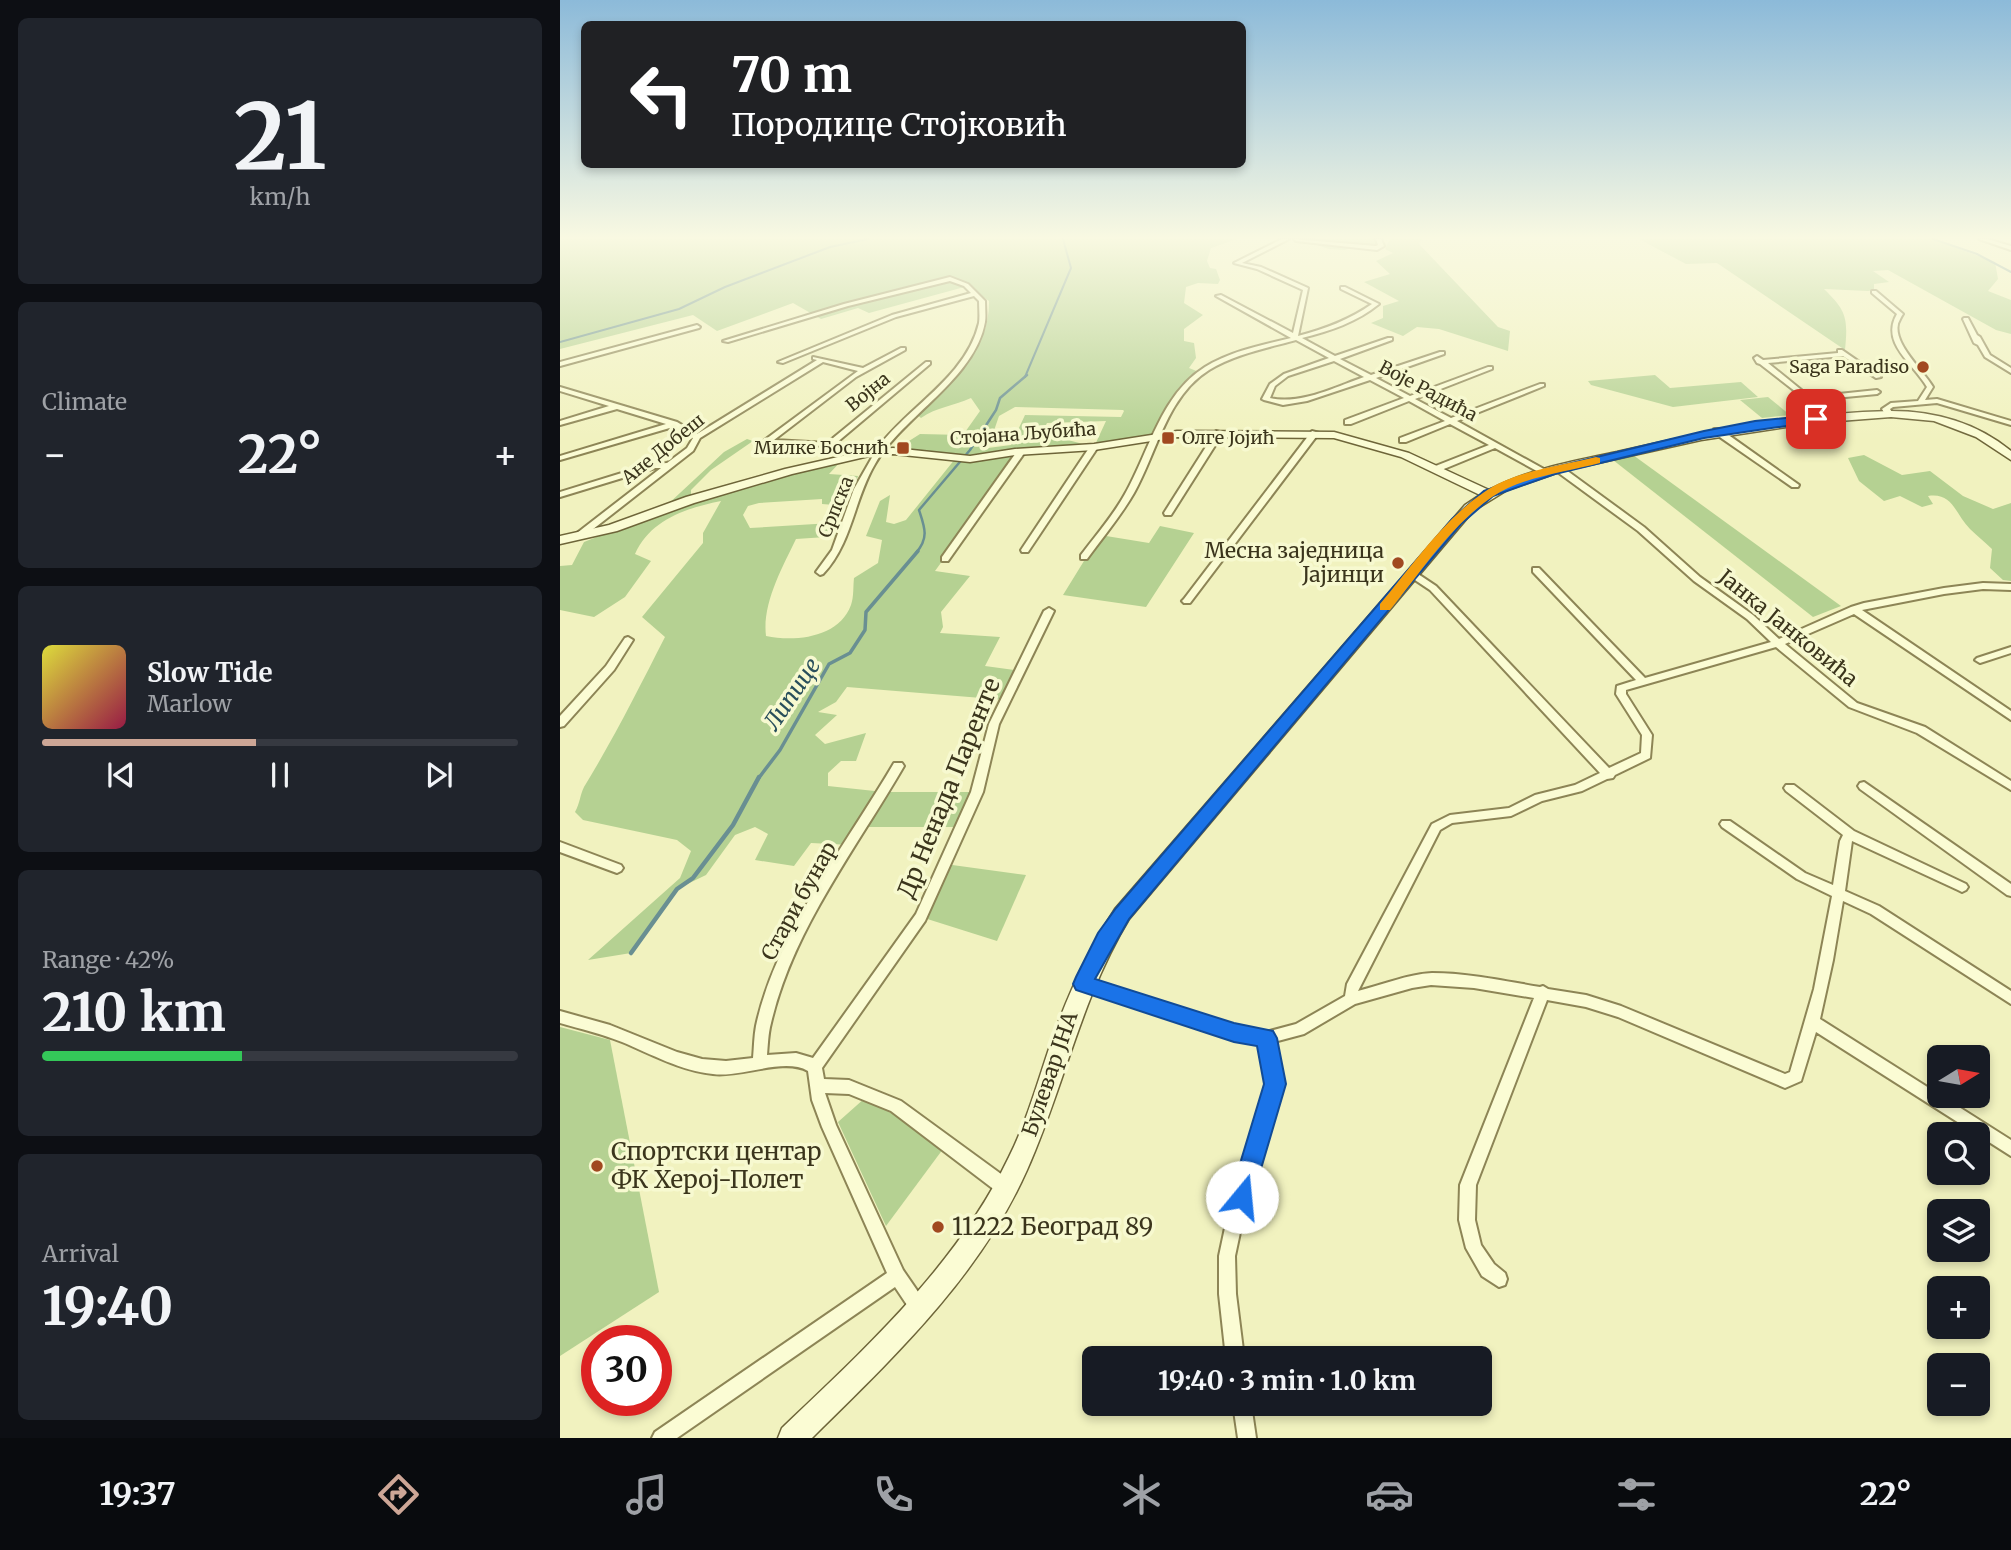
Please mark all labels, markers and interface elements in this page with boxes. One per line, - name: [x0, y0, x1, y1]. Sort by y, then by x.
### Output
- text: 70 m: [731, 44, 852, 105]
- icon: left: [616, 49, 707, 140]
- text: 21: [233, 79, 327, 194]
- text: Породице Стојковић: [731, 105, 1067, 145]
- text: km/h: [250, 182, 310, 211]
- street label: Воје Радића: [1375, 355, 1482, 426]
- place label: Saga Paradiso: [1789, 355, 1909, 378]
- marker: Saga Paradiso: [1915, 359, 1931, 375]
- street label: Војна: [841, 367, 895, 416]
- text: Climate: [42, 387, 127, 416]
- pin: [1786, 389, 1846, 449]
- icon: arrive: [1797, 400, 1835, 438]
- street label: Ане Добеш: [616, 408, 709, 490]
- street label: Стојана Љубића: [949, 417, 1097, 450]
- text: 22°: [238, 422, 322, 487]
- place label: Олге Јојић: [1182, 426, 1274, 449]
- marker: Олге Јојић: [1160, 430, 1176, 446]
- text: −: [42, 431, 67, 478]
- text: +: [493, 431, 518, 478]
- place label: Милке Боснић: [754, 436, 889, 459]
- marker: Милке Боснић: [895, 440, 911, 456]
- street label: Српска: [813, 472, 858, 541]
- place label: Месна заједница Јајинци: [1204, 537, 1384, 588]
- marker: Месна заједница Јајинци: [1390, 555, 1406, 571]
- street label: Јанка Јанковића: [1712, 562, 1864, 692]
- water label: Липице: [756, 652, 826, 736]
- text: Slow Tide: [147, 656, 273, 689]
- street label: Др Ненада Паренте: [890, 673, 1007, 902]
- text: Marlow: [147, 689, 232, 718]
- icon: previous: [102, 756, 140, 794]
- icon: pause: [261, 756, 299, 794]
- icon: next: [420, 756, 458, 794]
- street label: Стари бунар: [755, 837, 842, 965]
- text: Range · 42%: [42, 945, 174, 974]
- text: 210 km: [42, 980, 226, 1045]
- street label: Булевар ЈНА: [1016, 1008, 1084, 1140]
- north arrow: [1927, 1045, 1990, 1108]
- map controls: [1927, 1045, 1990, 1416]
- button: search: [1927, 1122, 1990, 1185]
- place label: Спортски центар ФК Херој-Полет: [611, 1136, 821, 1195]
- marker: Спортски центар ФК Херој-Полет: [589, 1158, 605, 1174]
- position arrow: [1205, 1160, 1279, 1234]
- button: layers: [1927, 1199, 1990, 1262]
- place label: 11222 Београд 89: [952, 1211, 1153, 1242]
- marker: 11222 Београд 89: [930, 1219, 946, 1235]
- text: Arrival: [42, 1239, 119, 1268]
- text: 19:40: [42, 1274, 173, 1339]
- button: +: [1927, 1276, 1990, 1339]
- speed limit sign: 30: [581, 1325, 672, 1416]
- button: −: [1927, 1353, 1990, 1416]
- text: 19:40 · 3 min · 1.0 km: [1158, 1364, 1416, 1397]
- icon: directions: [374, 1470, 423, 1519]
- icon: music: [622, 1470, 671, 1519]
- icon: phone: [869, 1470, 918, 1519]
- icon: climate: [1117, 1470, 1166, 1519]
- icon: car: [1365, 1470, 1414, 1519]
- icon: filters: [1612, 1470, 1661, 1519]
- text: 19:37: [99, 1474, 176, 1514]
- text: 22°: [1860, 1474, 1912, 1514]

